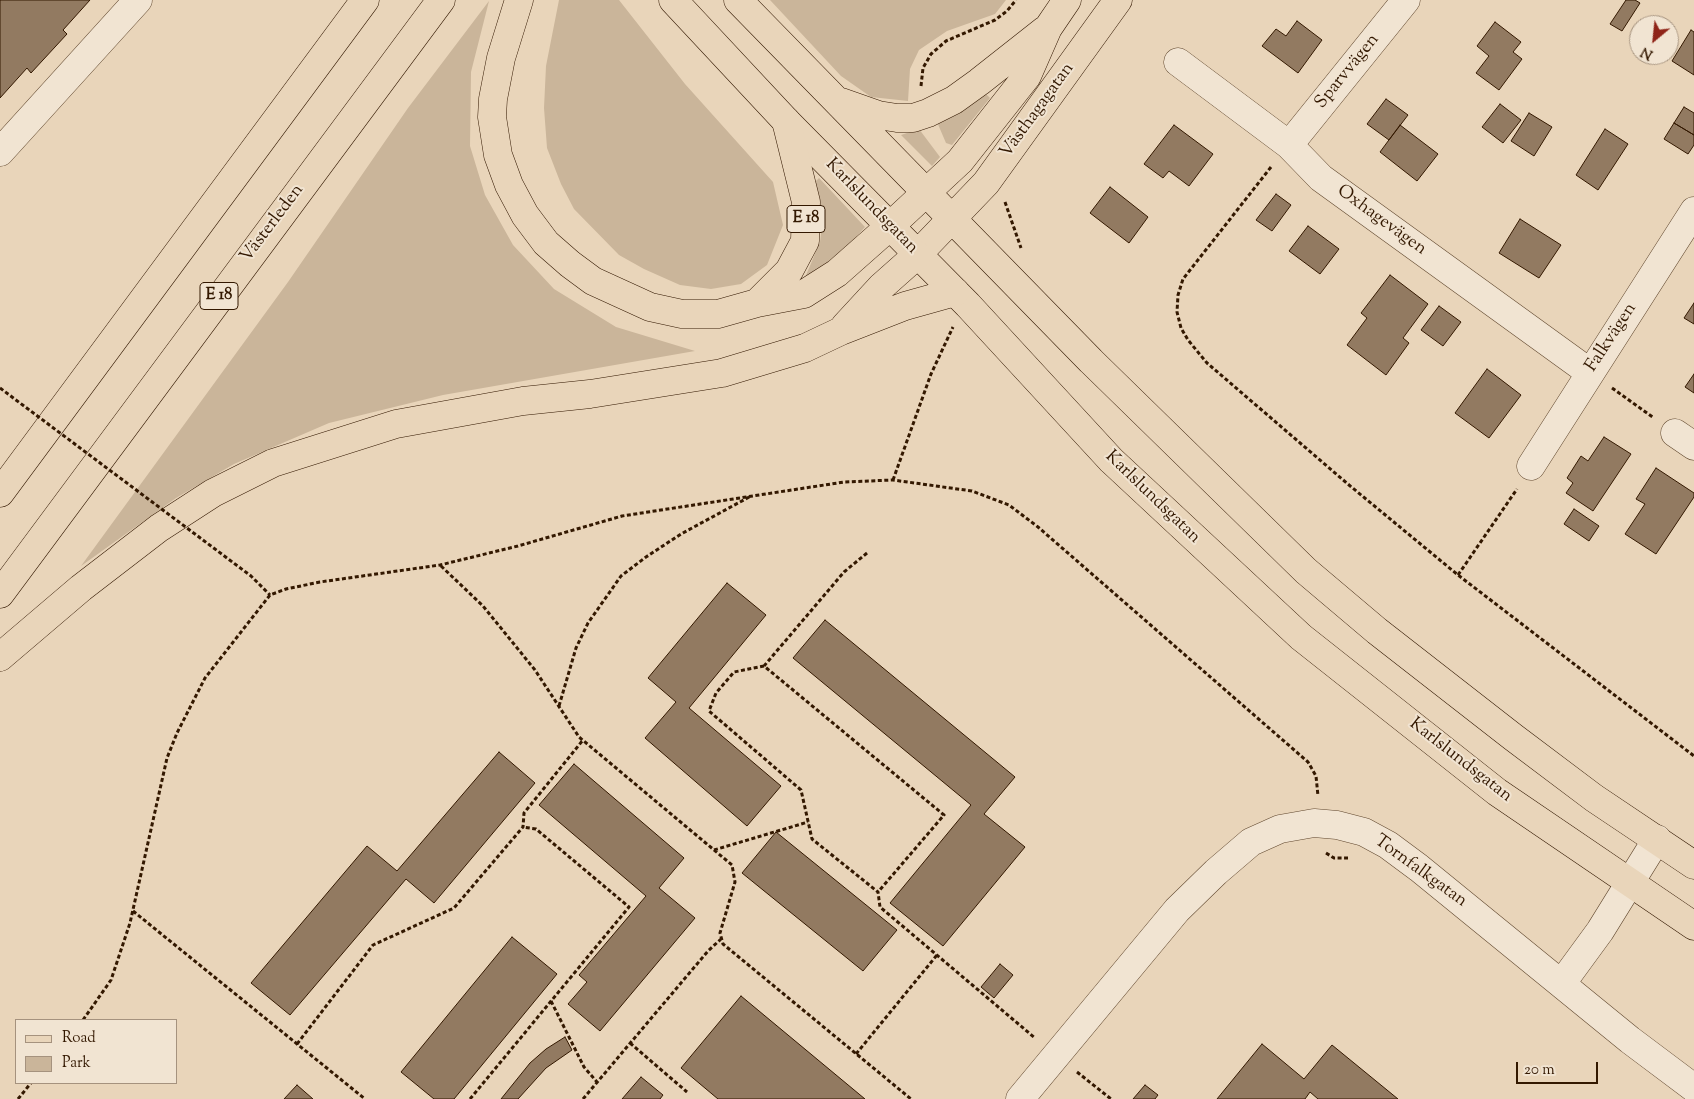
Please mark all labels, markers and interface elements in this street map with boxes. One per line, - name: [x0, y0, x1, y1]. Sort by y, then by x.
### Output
- north arrow: [1629, 15, 1679, 65]
- street label: Sparvvägen: [1311, 30, 1385, 114]
- text: N: [1638, 41, 1657, 64]
- street label: Västhagagatan: [996, 59, 1080, 163]
- street label: Karlslundsgatan: [820, 155, 922, 259]
- street label: Västerleden: [237, 181, 309, 267]
- street label: Oxhagevägen: [1332, 181, 1430, 261]
- road number: E 18: [787, 205, 825, 232]
- road number: E 18: [200, 282, 238, 310]
- street label: Falkvägen: [1582, 299, 1642, 377]
- street label: Karlslundsgatan: [1100, 447, 1204, 549]
- street label: Karlslundsgatan: [1404, 714, 1516, 808]
- street label: Tornfalkgatan: [1369, 831, 1471, 913]
- legend: [15, 1019, 178, 1084]
- text: Road: [62, 1028, 96, 1049]
- scale bar: [1519, 1052, 1602, 1084]
- text: Park: [62, 1053, 91, 1074]
- text: 20 m: [1524, 1060, 1555, 1081]

